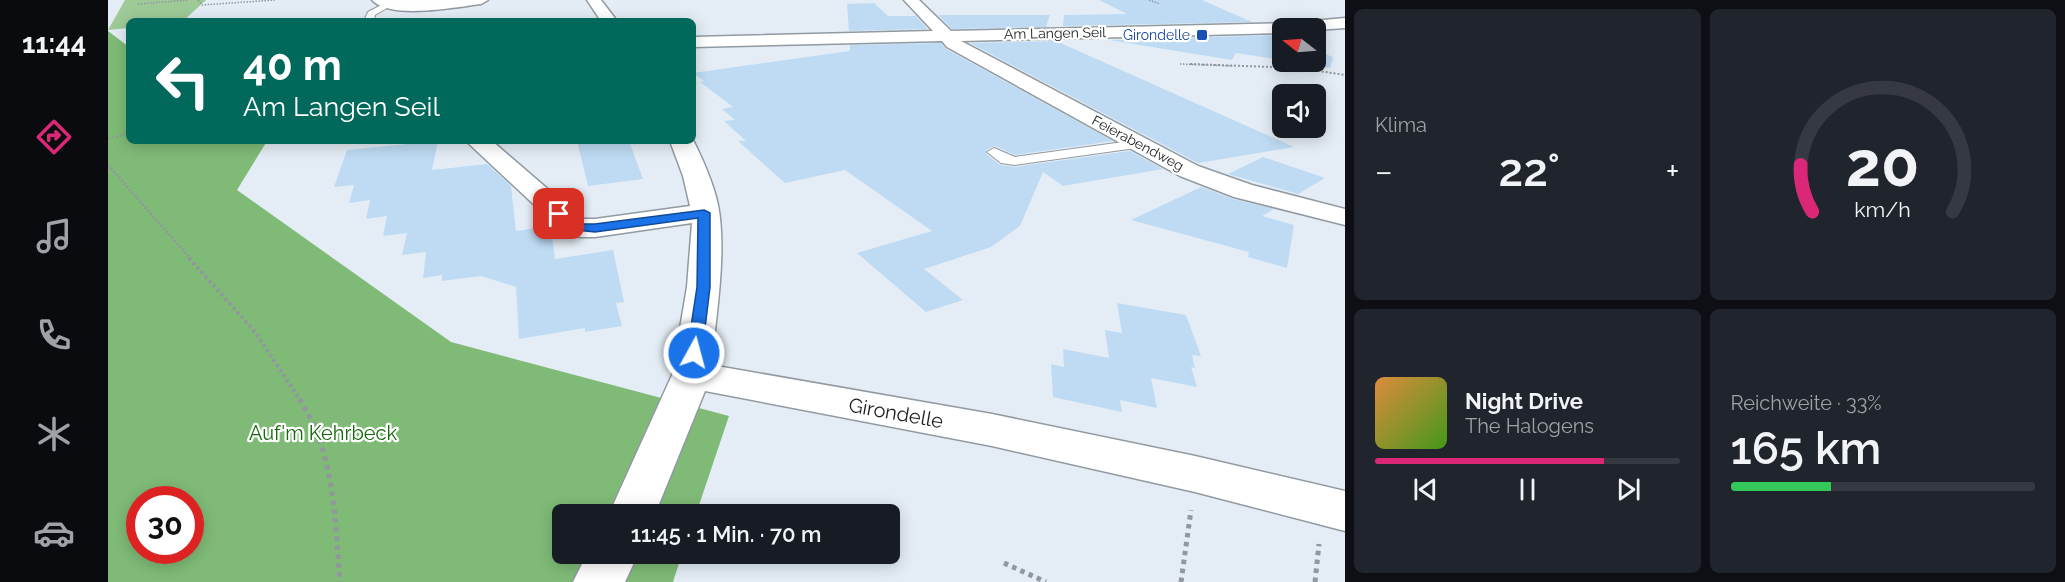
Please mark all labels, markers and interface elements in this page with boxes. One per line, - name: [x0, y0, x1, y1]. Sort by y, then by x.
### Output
- north arrow: [1272, 18, 1326, 72]
- map controls: [1272, 18, 1326, 138]
- street label: Am Langen Seil: [1004, 24, 1106, 42]
- place label: Girondelle: [1123, 27, 1190, 43]
- text: 11:44: [22, 28, 86, 59]
- marker: Girondelle: [1195, 28, 1209, 42]
- text: 40 m: [243, 41, 342, 90]
- icon: left: [144, 42, 222, 120]
- button: sound: [1272, 84, 1326, 138]
- text: Am Langen Seil: [243, 91, 440, 122]
- street label: Feierabendweg: [1089, 112, 1187, 174]
- text: Klima: [1375, 113, 1427, 137]
- icon: directions: [33, 116, 75, 158]
- text: 20: [1846, 127, 1919, 201]
- text: 22°: [1499, 144, 1560, 197]
- text: −: [1375, 152, 1393, 191]
- text: +: [1666, 152, 1679, 191]
- pin: [533, 188, 584, 239]
- icon: arrive: [542, 197, 575, 230]
- text: km/h: [1854, 197, 1911, 222]
- icon: music: [33, 215, 75, 257]
- icon: phone: [33, 314, 75, 356]
- position arrow: [662, 321, 726, 385]
- text: Night Drive: [1465, 388, 1583, 414]
- text: Reichweite · 33%: [1731, 391, 1882, 415]
- street label: Girondelle: [847, 393, 945, 433]
- icon: climate: [33, 413, 75, 455]
- text: The Halogens: [1465, 414, 1594, 438]
- park label: Auf'm Kehrbeck: [249, 421, 398, 445]
- text: 165 km: [1731, 422, 1881, 475]
- icon: previous: [1409, 473, 1442, 506]
- icon: pause: [1511, 473, 1544, 506]
- icon: next: [1612, 473, 1645, 506]
- speed limit sign: 30: [126, 486, 204, 564]
- icon: car: [33, 512, 75, 554]
- text: 11:45 · 1 Min. · 70 m: [631, 521, 821, 547]

